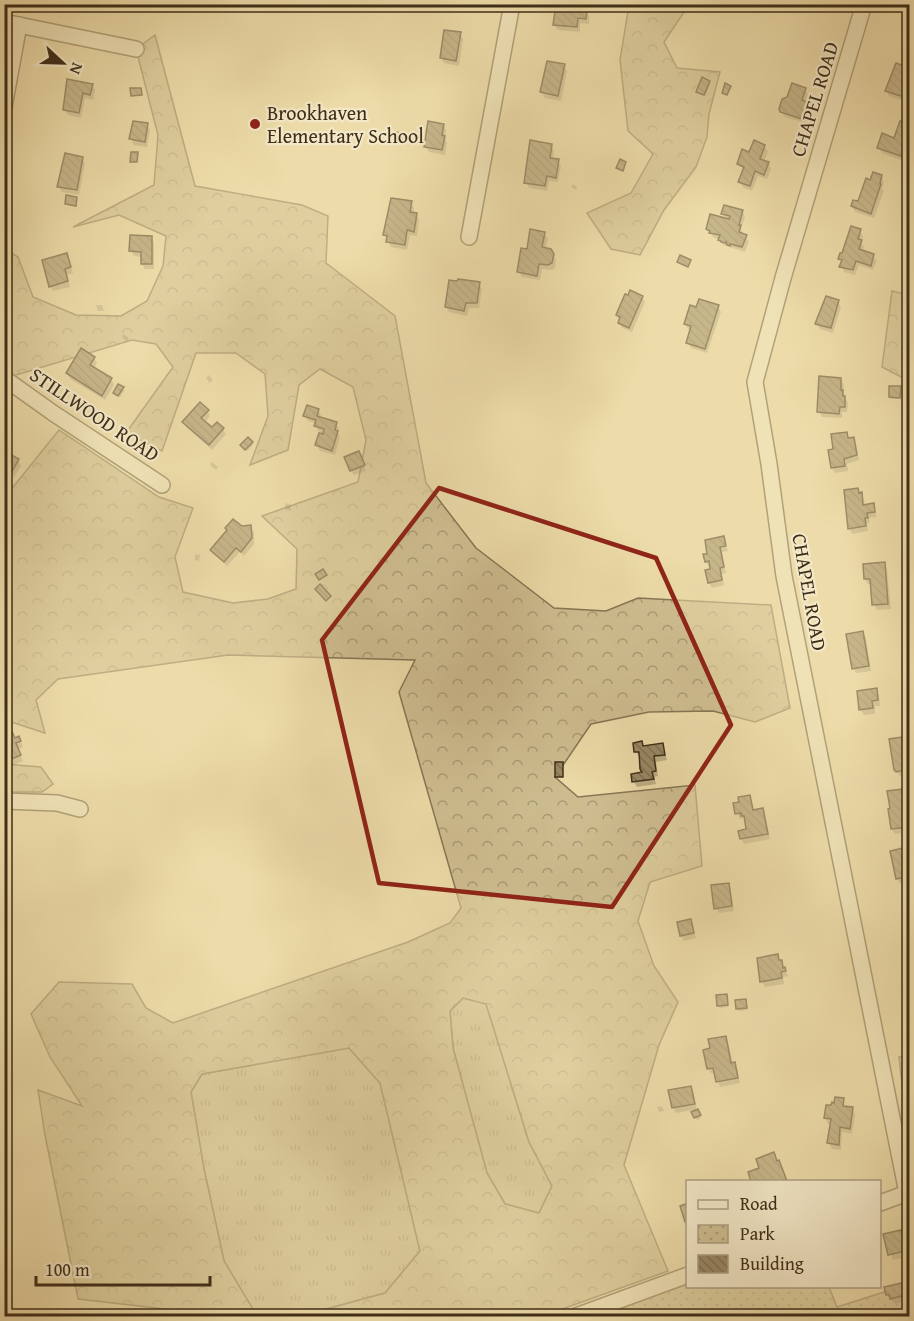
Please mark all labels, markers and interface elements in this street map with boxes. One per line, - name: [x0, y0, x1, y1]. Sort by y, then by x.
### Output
- north arrow: [33, 33, 93, 93]
- street label: CHAPEL ROAD: [783, 38, 845, 160]
- text: N: [64, 59, 90, 78]
- place label: Brookhaven Elementary School: [267, 98, 424, 150]
- marker: Brookhaven Elementary School: [248, 117, 262, 131]
- street label: STILLWOOD ROAD: [24, 360, 166, 468]
- street label: CHAPEL ROAD: [785, 531, 835, 653]
- legend: [686, 1180, 881, 1288]
- text: Road: [740, 1190, 778, 1217]
- text: Park: [740, 1220, 776, 1247]
- scale bar: [36, 1249, 210, 1287]
- text: Building: [740, 1250, 804, 1277]
- text: 100 m: [45, 1256, 90, 1283]

